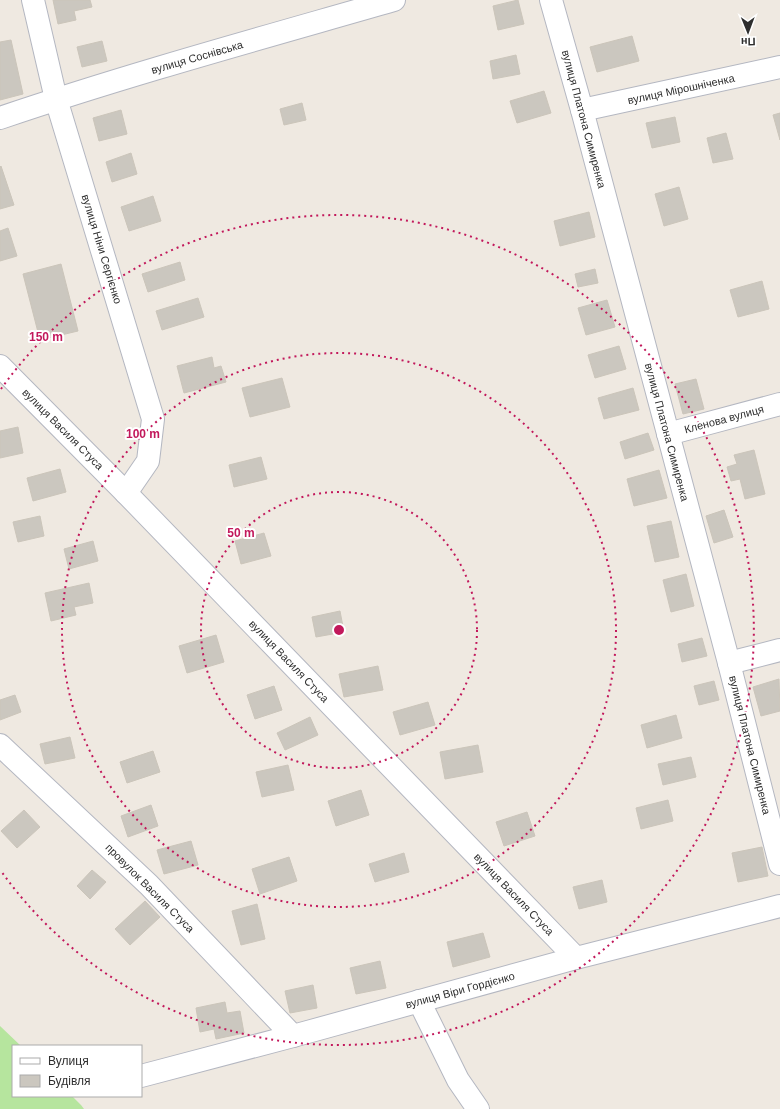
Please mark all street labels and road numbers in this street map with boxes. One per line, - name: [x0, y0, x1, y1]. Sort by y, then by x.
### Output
- street label: вулиця Соснівська: [150, 38, 245, 76]
- street label: вулиця Платона Симиренка: [560, 49, 608, 190]
- street label: вулиця Мірошніченка: [626, 72, 736, 106]
- street label: вулиця Ніни Сергієнко: [80, 193, 124, 305]
- street label: вулиця Платона Симиренка: [643, 362, 691, 503]
- street label: вулиця Василя Стуса: [20, 386, 107, 473]
- street label: Кленова вулиця: [683, 403, 765, 435]
- street label: вулиця Василя Стуса: [247, 617, 332, 705]
- street label: вулиця Платона Симиренка: [727, 674, 773, 816]
- street label: провулок Василя Стуса: [103, 841, 197, 935]
- street label: вулиця Василя Стуса: [472, 850, 557, 938]
- street label: вулиця Віри Гордієнко: [404, 970, 516, 1010]

